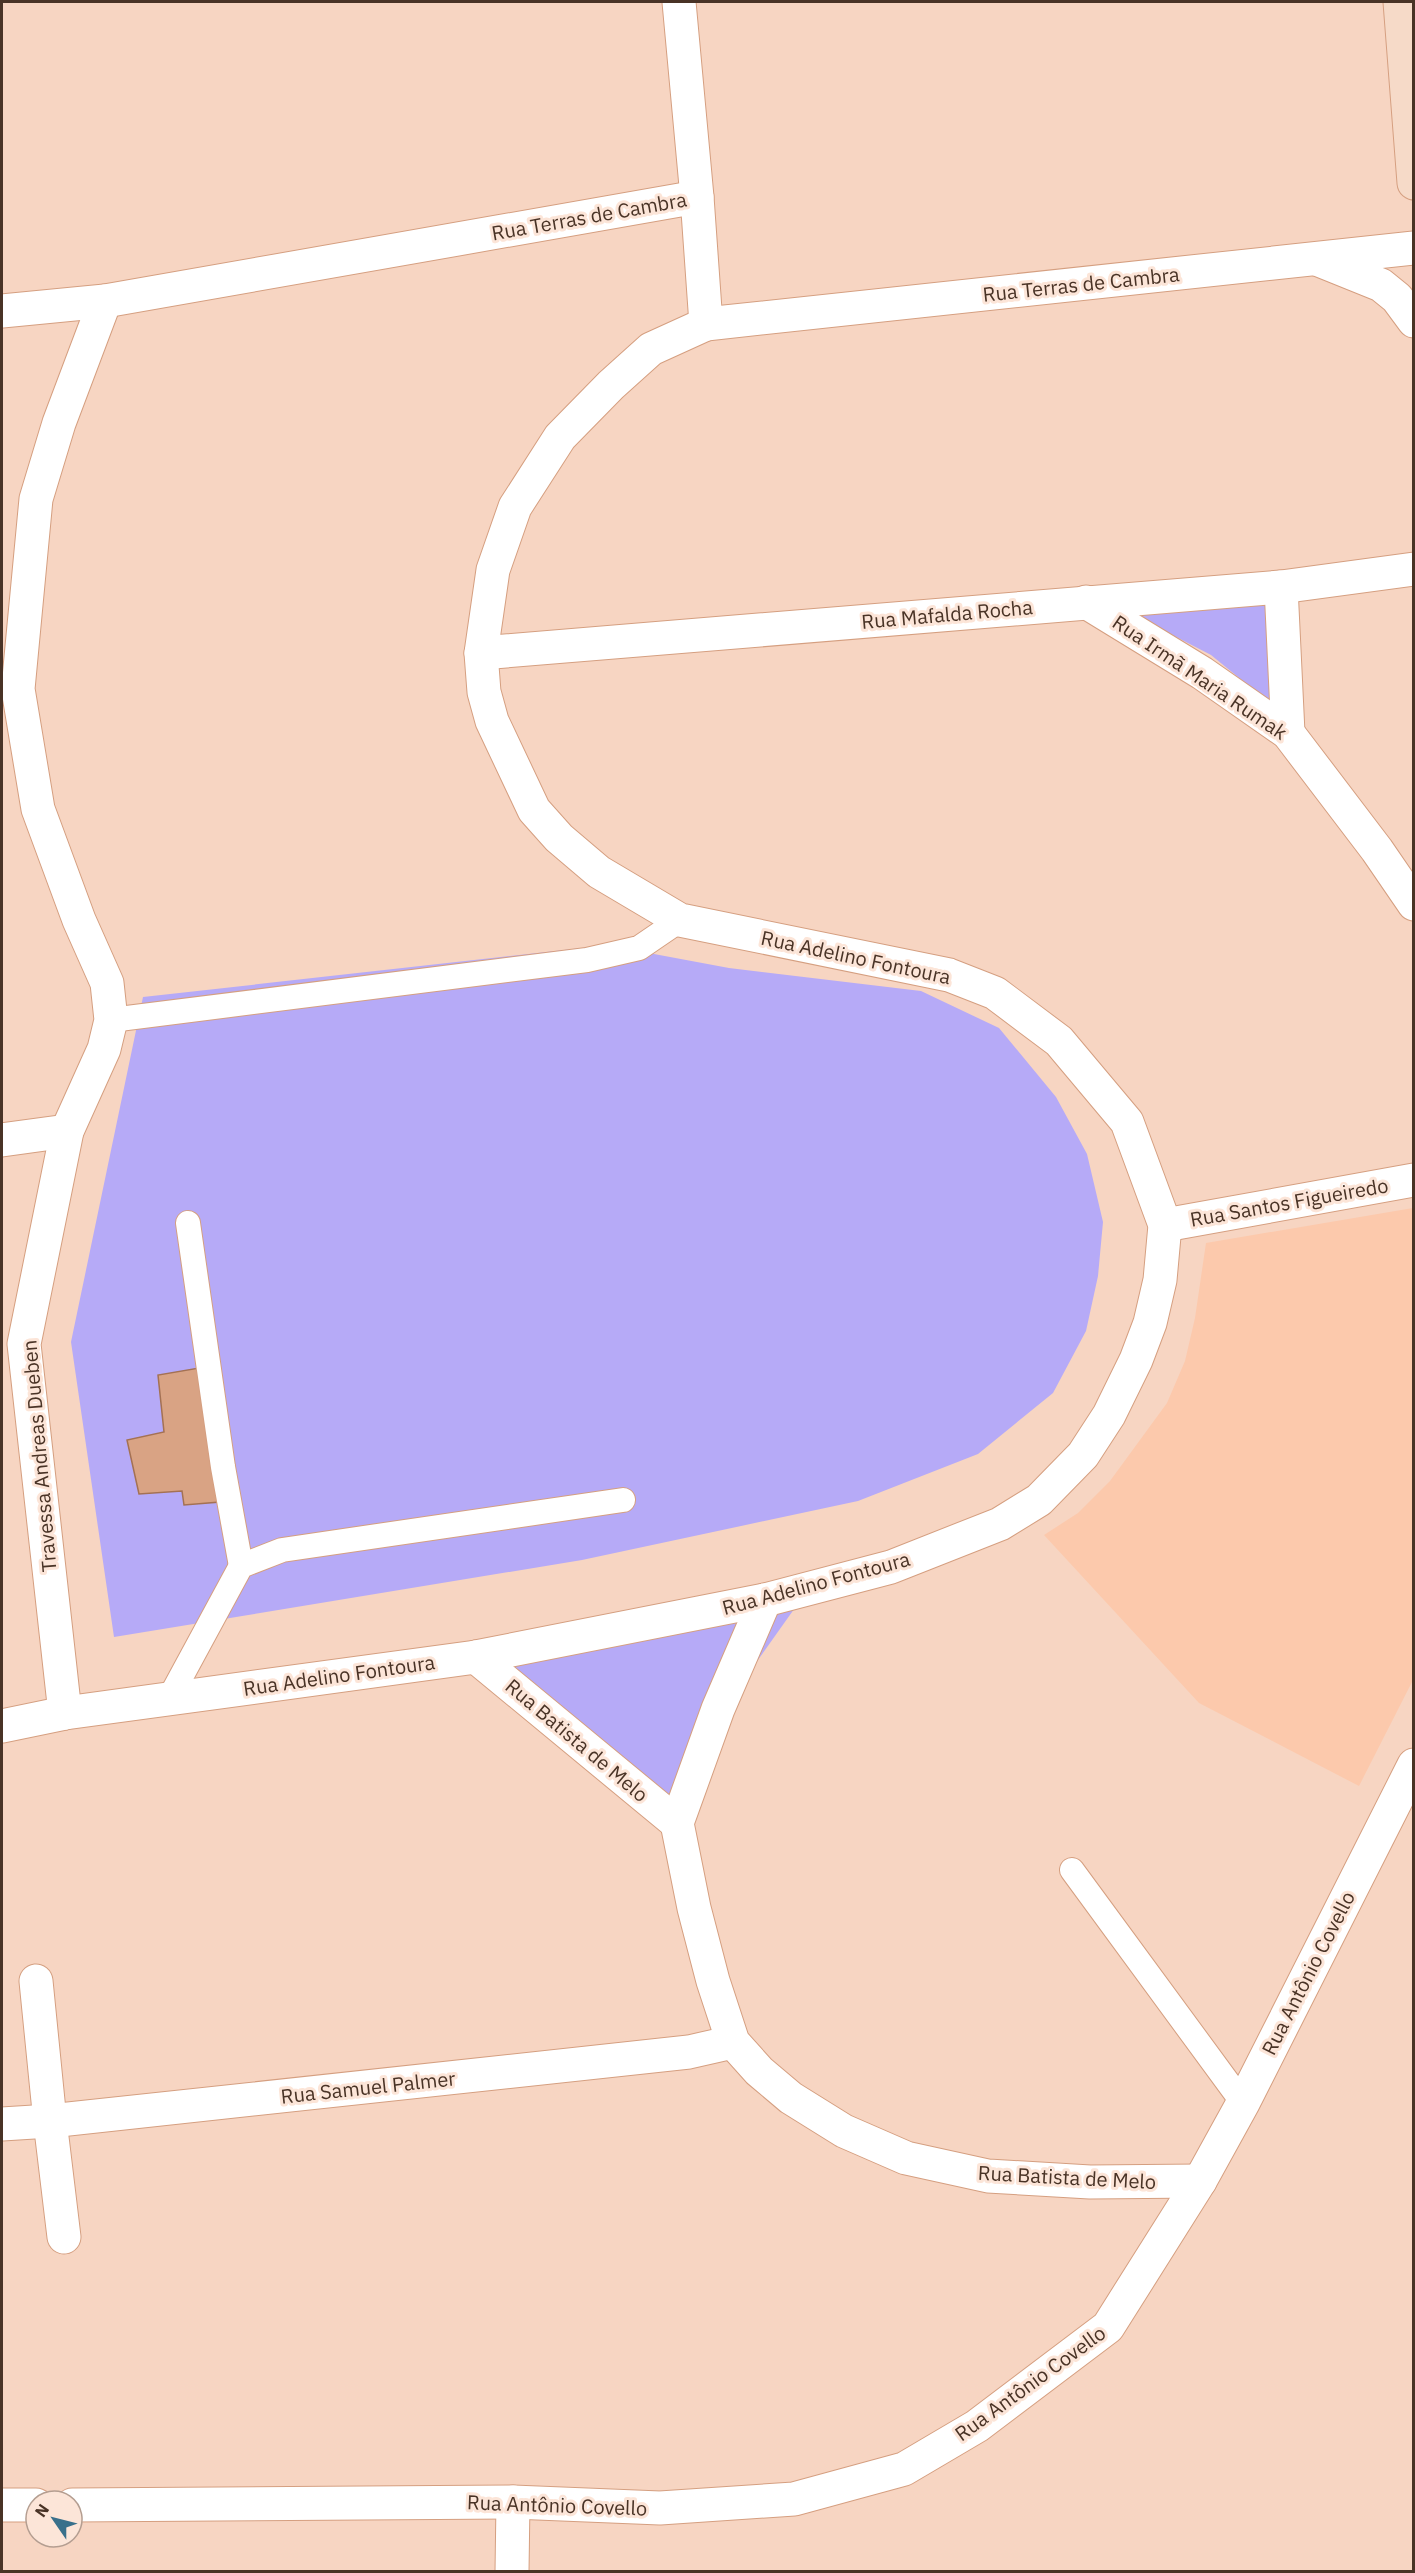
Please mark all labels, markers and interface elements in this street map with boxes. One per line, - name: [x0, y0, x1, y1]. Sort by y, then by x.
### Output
- street label: Rua Terras de Cambra: [489, 185, 689, 246]
- street label: Rua Terras de Cambra: [981, 260, 1181, 308]
- street label: Rua Mafalda Rocha: [860, 593, 1034, 635]
- street label: Rua Irmã Maria Rumak: [1107, 608, 1293, 746]
- street label: Rua Adelino Fontoura: [759, 924, 954, 990]
- street label: Rua Santos Figueiredo: [1188, 1171, 1390, 1233]
- street label: Travessa Andreas Dueben: [15, 1339, 63, 1573]
- street label: Rua Adelino Fontoura: [719, 1545, 913, 1621]
- street label: Rua Adelino Fontoura: [241, 1648, 437, 1702]
- street label: Rua Batista de Melo: [500, 1672, 654, 1808]
- street label: Rua Antônio Covello: [1255, 1887, 1361, 2059]
- street label: Rua Samuel Palmer: [279, 2064, 457, 2110]
- street label: Rua Batista de Melo: [977, 2159, 1157, 2195]
- street label: Rua Antônio Covello: [949, 2319, 1111, 2447]
- street label: Rua Antônio Covello: [466, 2488, 648, 2522]
- north arrow: [24, 2489, 84, 2549]
- text: N: [30, 2500, 53, 2521]

